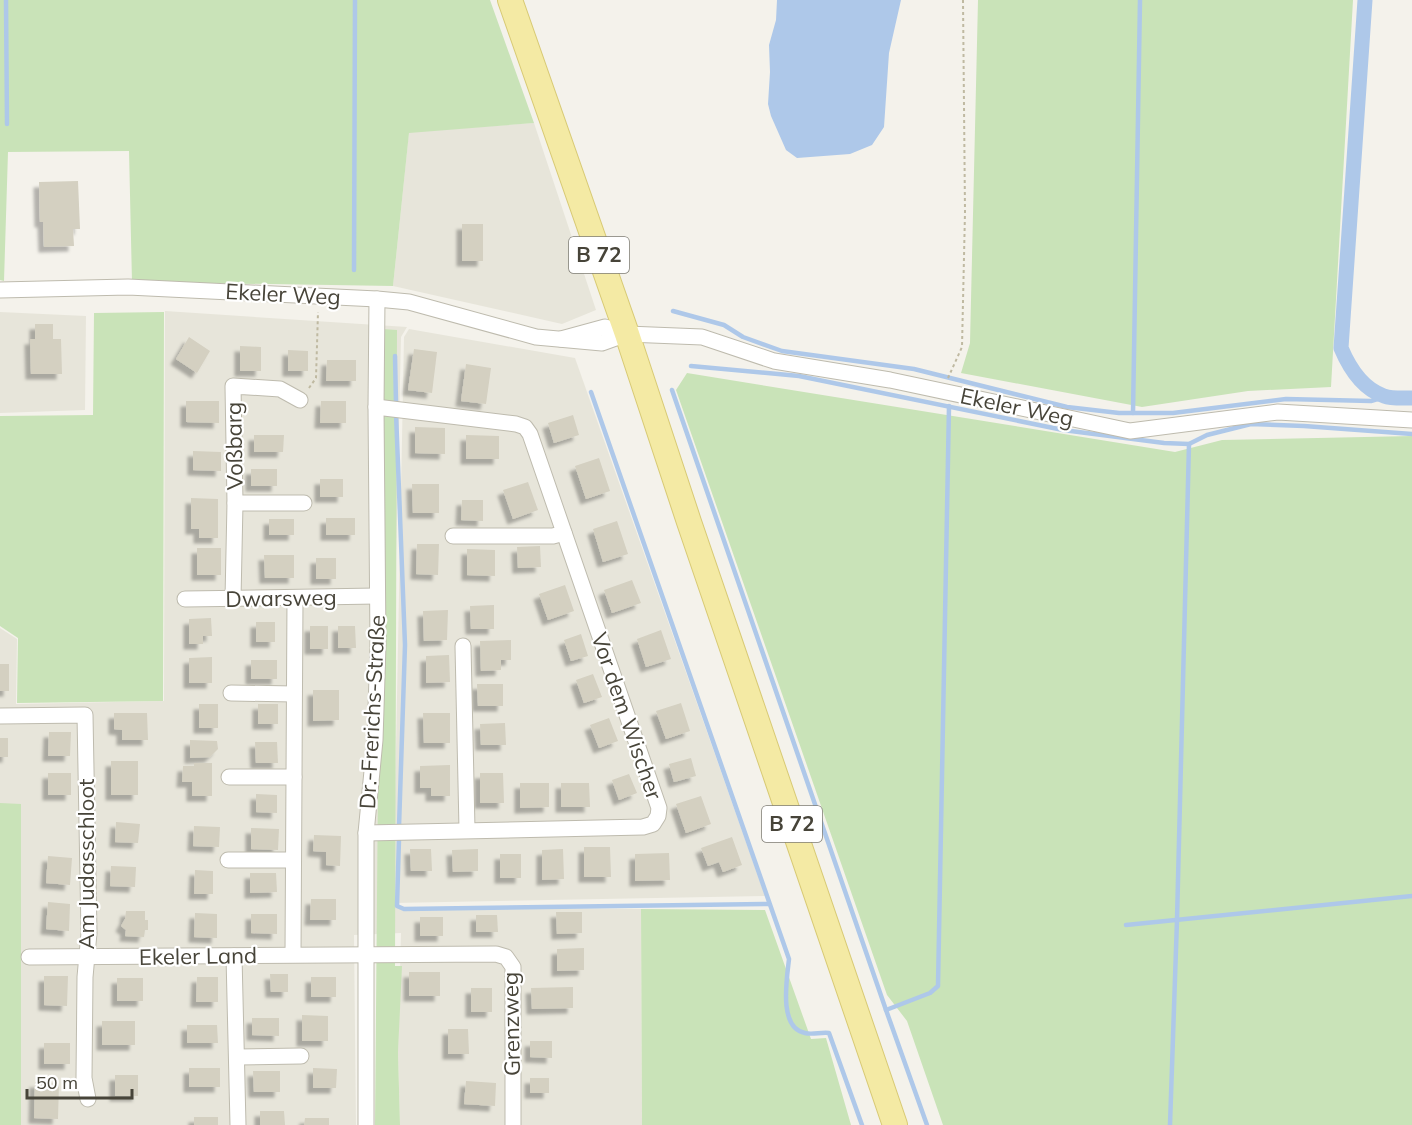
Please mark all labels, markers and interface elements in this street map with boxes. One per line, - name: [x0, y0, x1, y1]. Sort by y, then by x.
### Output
- road number: B 72: [569, 237, 629, 273]
- street label: Ekeler Weg: [225, 277, 341, 311]
- street label: Ekeler Weg: [958, 381, 1076, 433]
- street label: Voßbarg: [219, 402, 249, 490]
- street label: Dwarsweg: [225, 583, 337, 613]
- street label: Dr.-Frerichs-Straße: [353, 614, 391, 810]
- street label: Vor dem Wischer: [585, 629, 669, 803]
- street label: Am Judasschloot: [72, 778, 100, 950]
- road number: B 72: [762, 806, 822, 842]
- street label: Ekeler Land: [139, 941, 257, 971]
- street label: Grenzweg: [496, 972, 526, 1076]
- scale bar: [27, 1062, 132, 1100]
- text: 50 m: [36, 1071, 78, 1094]

